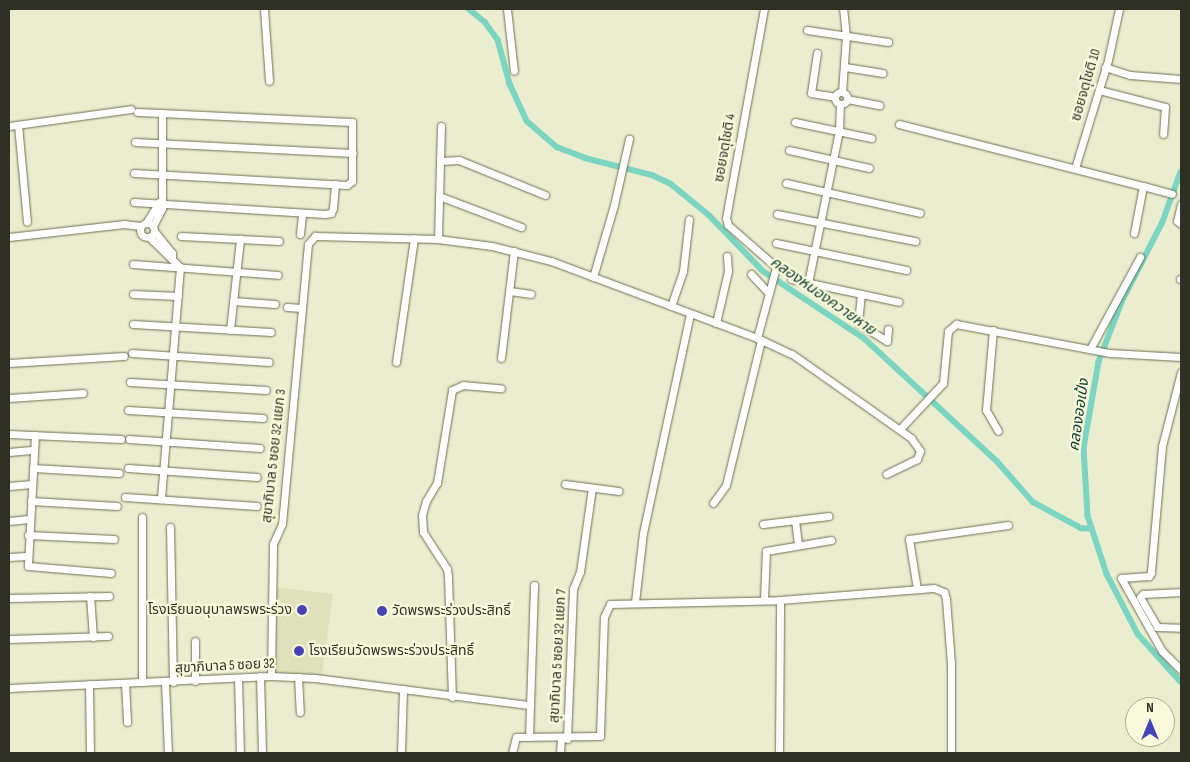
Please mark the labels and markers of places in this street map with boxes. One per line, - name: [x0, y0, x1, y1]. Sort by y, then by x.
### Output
- place label: โรงเรียนอนุบาลพรพระร่วง: [148, 602, 292, 618]
- place label: วัดพรพระร่วงประสิทธิ์: [392, 603, 511, 619]
- marker: โรงเรียนอนุบาลพรพระร่วง: [296, 604, 308, 616]
- marker: วัดพรพระร่วงประสิทธิ์: [376, 605, 388, 617]
- place label: โรงเรียนวัดพรพระร่วงประสิทธิ์: [309, 643, 474, 659]
- marker: โรงเรียนวัดพรพระร่วงประสิทธิ์: [293, 645, 305, 657]

